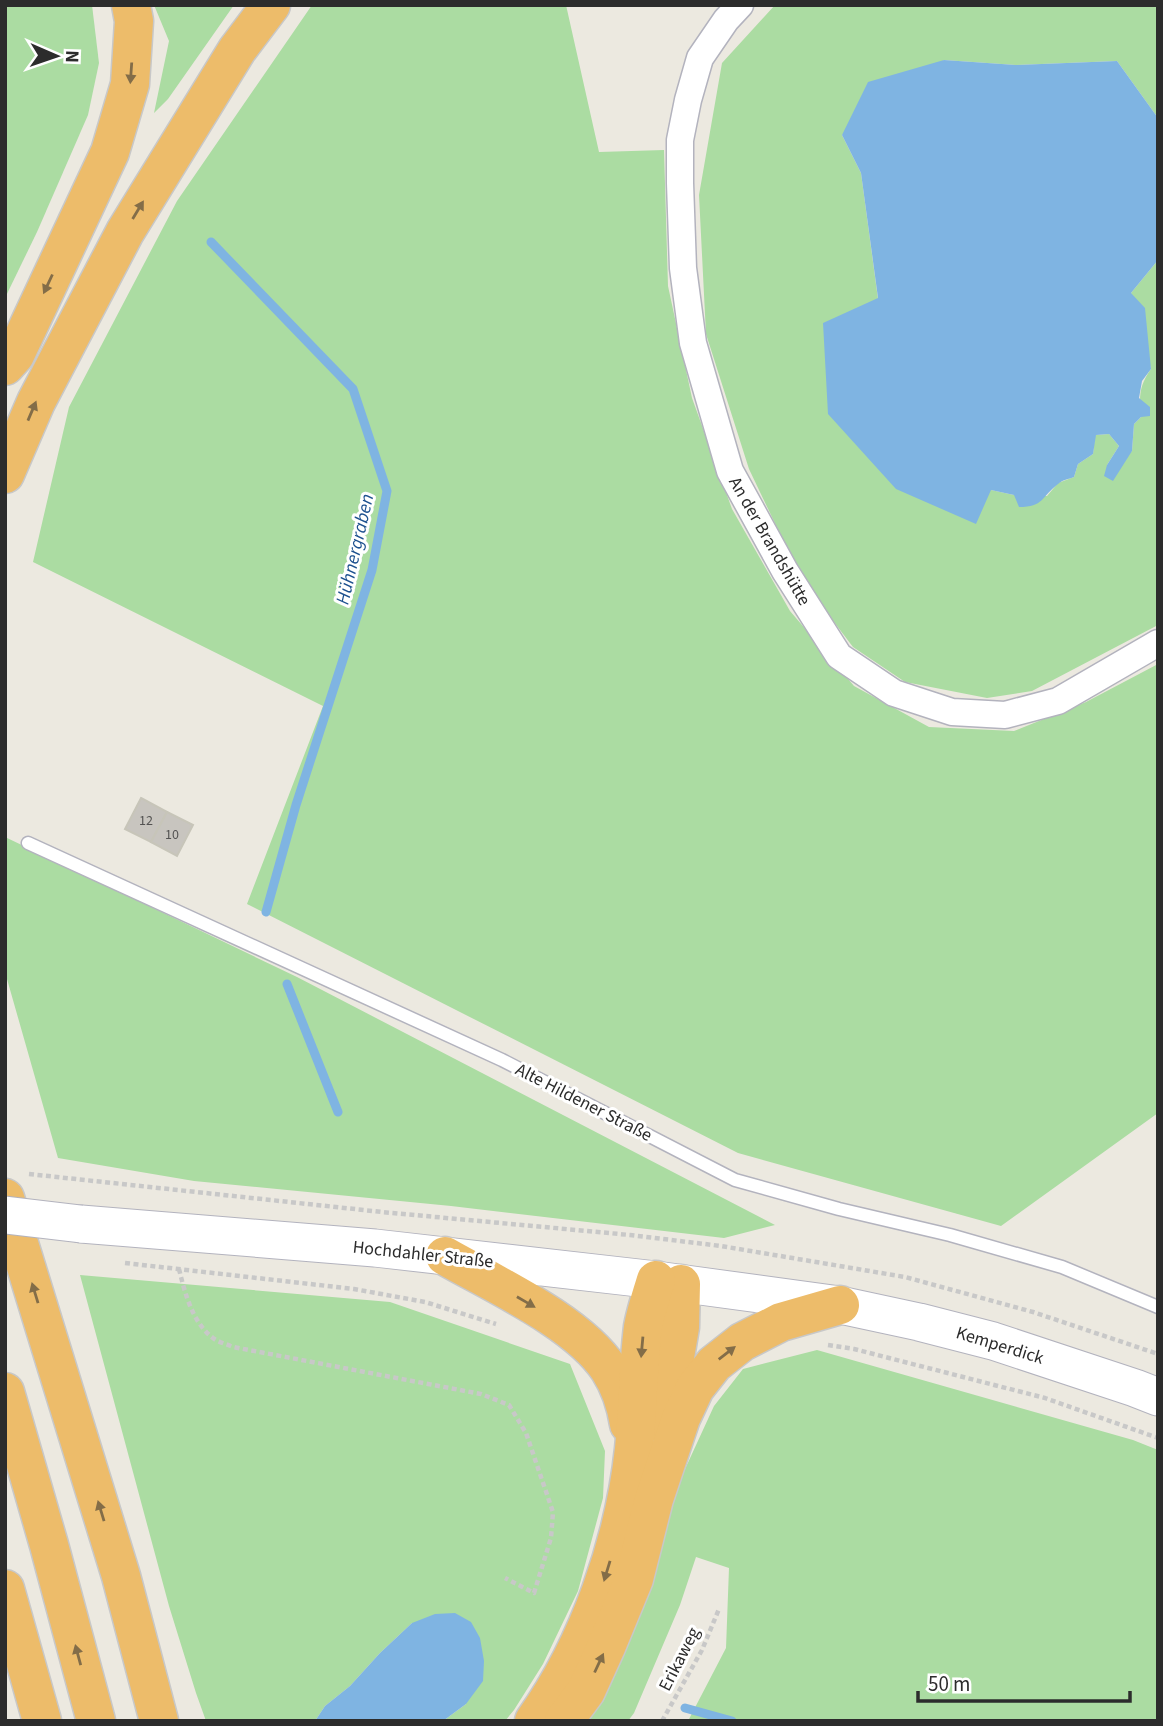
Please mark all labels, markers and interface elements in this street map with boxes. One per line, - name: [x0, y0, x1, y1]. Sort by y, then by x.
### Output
- north arrow: [21, 21, 91, 91]
- text: N: [58, 50, 85, 63]
- one-way arrow: [125, 62, 136, 84]
- one-way arrow: [132, 201, 145, 220]
- one-way arrow: [43, 274, 54, 294]
- one-way arrow: [26, 401, 38, 421]
- street label: An der Brandshütte: [723, 472, 817, 610]
- water label: Hühnergraben: [330, 491, 381, 607]
- house number: 12: [139, 811, 153, 831]
- house number: 10: [165, 825, 179, 845]
- street label: Alte Hildener Straße: [511, 1057, 657, 1148]
- street label: Hochdahler Straße: [351, 1235, 495, 1274]
- one-way arrow: [29, 1282, 39, 1303]
- one-way arrow: [516, 1296, 535, 1308]
- street label: Kemperdick: [953, 1320, 1047, 1371]
- one-way arrow: [636, 1336, 647, 1358]
- one-way arrow: [718, 1346, 736, 1361]
- one-way arrow: [96, 1500, 106, 1521]
- one-way arrow: [602, 1561, 612, 1582]
- street label: Erikaweg: [653, 1623, 706, 1695]
- one-way arrow: [72, 1644, 83, 1666]
- one-way arrow: [593, 1653, 605, 1673]
- scale bar: [918, 1660, 1130, 1704]
- text: 50 m: [928, 1669, 970, 1699]

